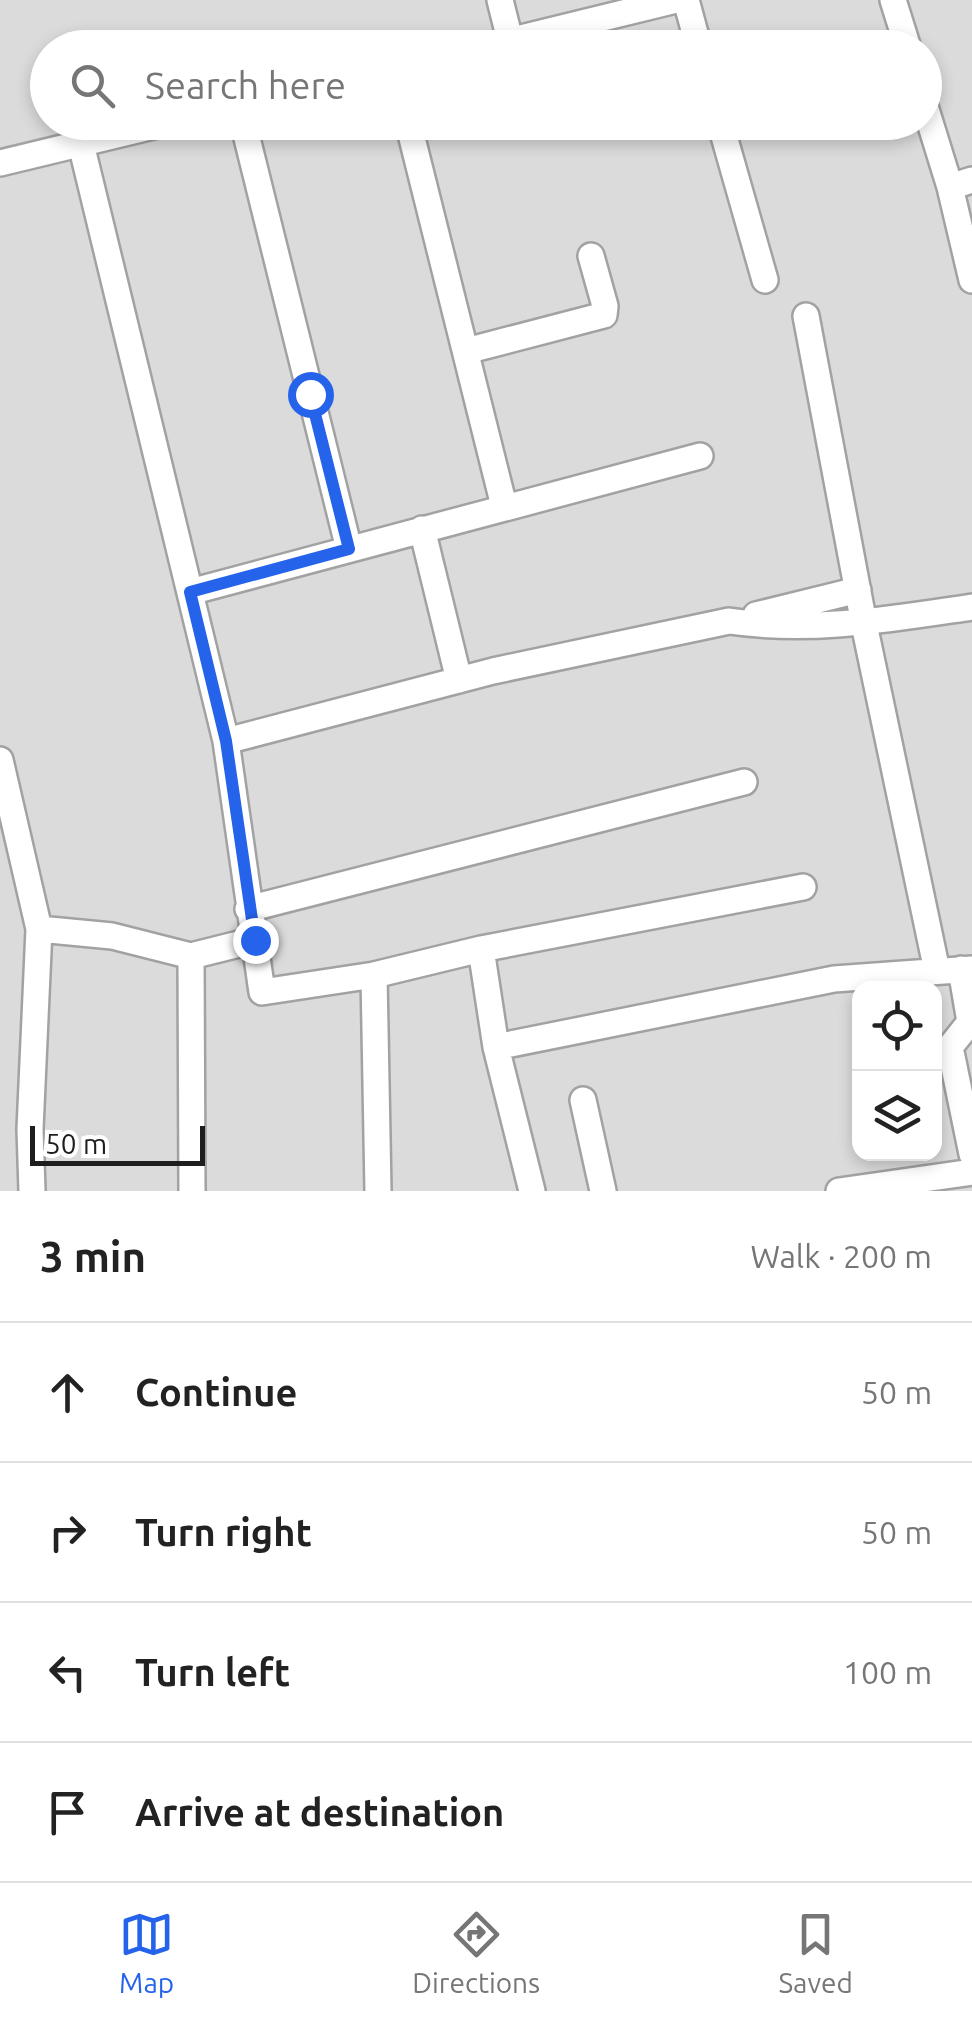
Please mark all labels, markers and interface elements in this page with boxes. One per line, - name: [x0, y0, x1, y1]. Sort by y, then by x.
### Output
- search box: [30, 30, 942, 140]
- icon: search: [65, 58, 120, 113]
- text: Search here: [145, 64, 346, 106]
- route start: [288, 372, 334, 418]
- route end: [233, 918, 279, 964]
- map controls: [852, 981, 942, 1161]
- button: locate: [852, 981, 942, 1071]
- button: layers: [852, 1071, 942, 1161]
- scale bar: [30, 1121, 205, 1166]
- text: 50 m: [45, 1128, 107, 1159]
- text: 3 min: [40, 1233, 146, 1280]
- text: Walk · 200 m: [750, 1238, 932, 1274]
- icon: ahead: [40, 1365, 95, 1420]
- text: Continue: [135, 1371, 297, 1413]
- text: 50 m: [861, 1374, 932, 1410]
- icon: right: [40, 1505, 95, 1560]
- text: Turn right: [135, 1511, 312, 1553]
- text: 50 m: [861, 1514, 932, 1550]
- icon: left: [40, 1645, 95, 1700]
- text: Turn left: [135, 1651, 290, 1693]
- text: 100 m: [843, 1654, 932, 1690]
- icon: arrive: [40, 1785, 95, 1840]
- text: Arrive at destination: [135, 1791, 504, 1833]
- tab: Map: [119, 1907, 174, 1998]
- tab: Directions: [412, 1907, 540, 1998]
- tab: Saved: [778, 1907, 853, 1998]

